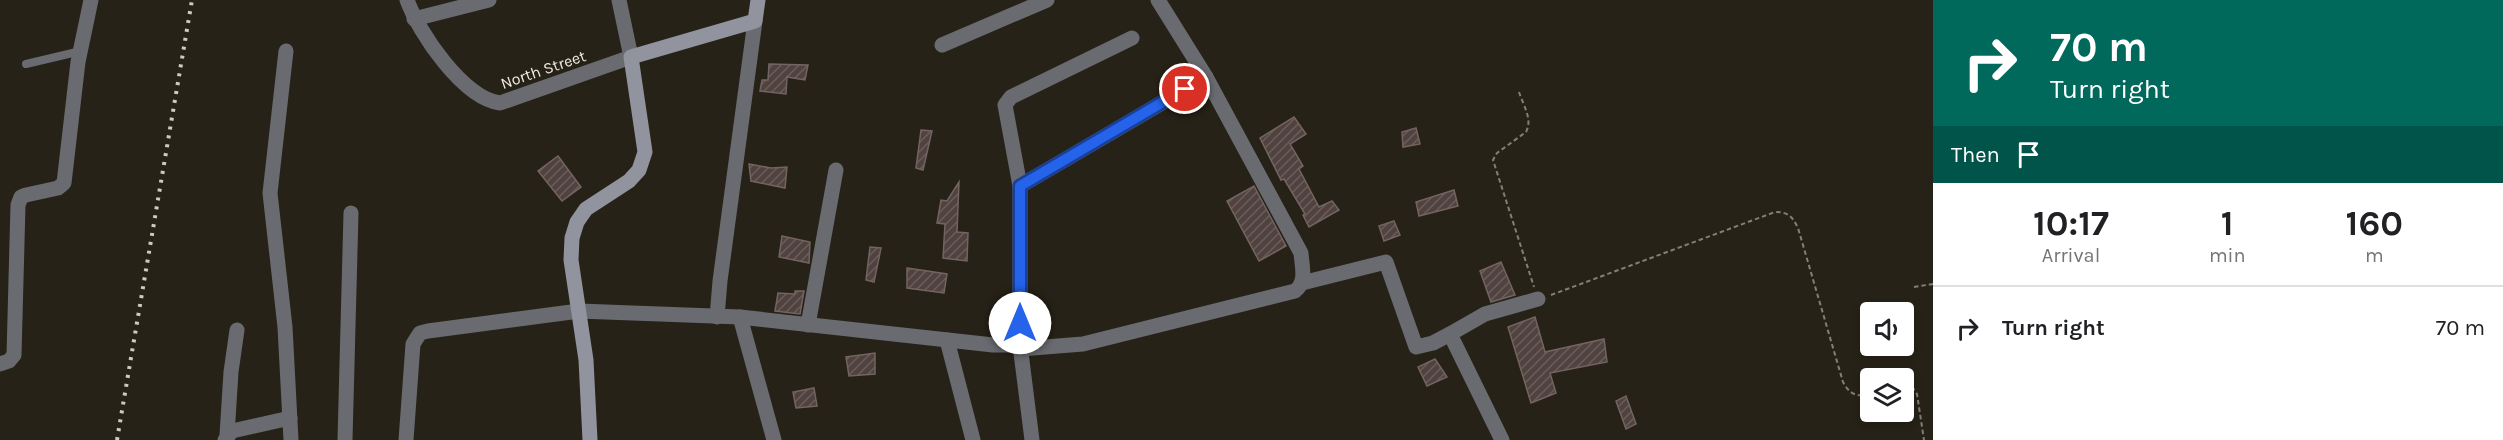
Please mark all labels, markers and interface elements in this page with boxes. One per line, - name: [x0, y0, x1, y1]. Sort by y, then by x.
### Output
- text: 70 m: [2050, 22, 2148, 72]
- icon: right: [1951, 24, 2029, 102]
- street label: North Street: [498, 46, 588, 93]
- pin: [1159, 63, 1210, 114]
- icon: arrive: [1168, 72, 1201, 105]
- text: Turn right: [2050, 73, 2170, 105]
- icon: arrive: [2012, 138, 2045, 171]
- text: Then: [1951, 142, 2000, 168]
- text: 10:17: [2033, 202, 2109, 244]
- text: 1: [2221, 202, 2234, 244]
- text: 160: [2346, 202, 2403, 244]
- text: Arrival: [2042, 244, 2100, 267]
- text: min: [2209, 244, 2246, 267]
- text: m: [2365, 244, 2384, 267]
- position arrow: [988, 291, 1052, 355]
- map controls: [1860, 302, 1914, 422]
- button: sound: [1860, 302, 1914, 356]
- icon: right: [1951, 312, 1984, 345]
- text: Turn right: [2002, 315, 2105, 341]
- text: 70 m: [2436, 315, 2485, 341]
- button: layers: [1860, 368, 1914, 422]

